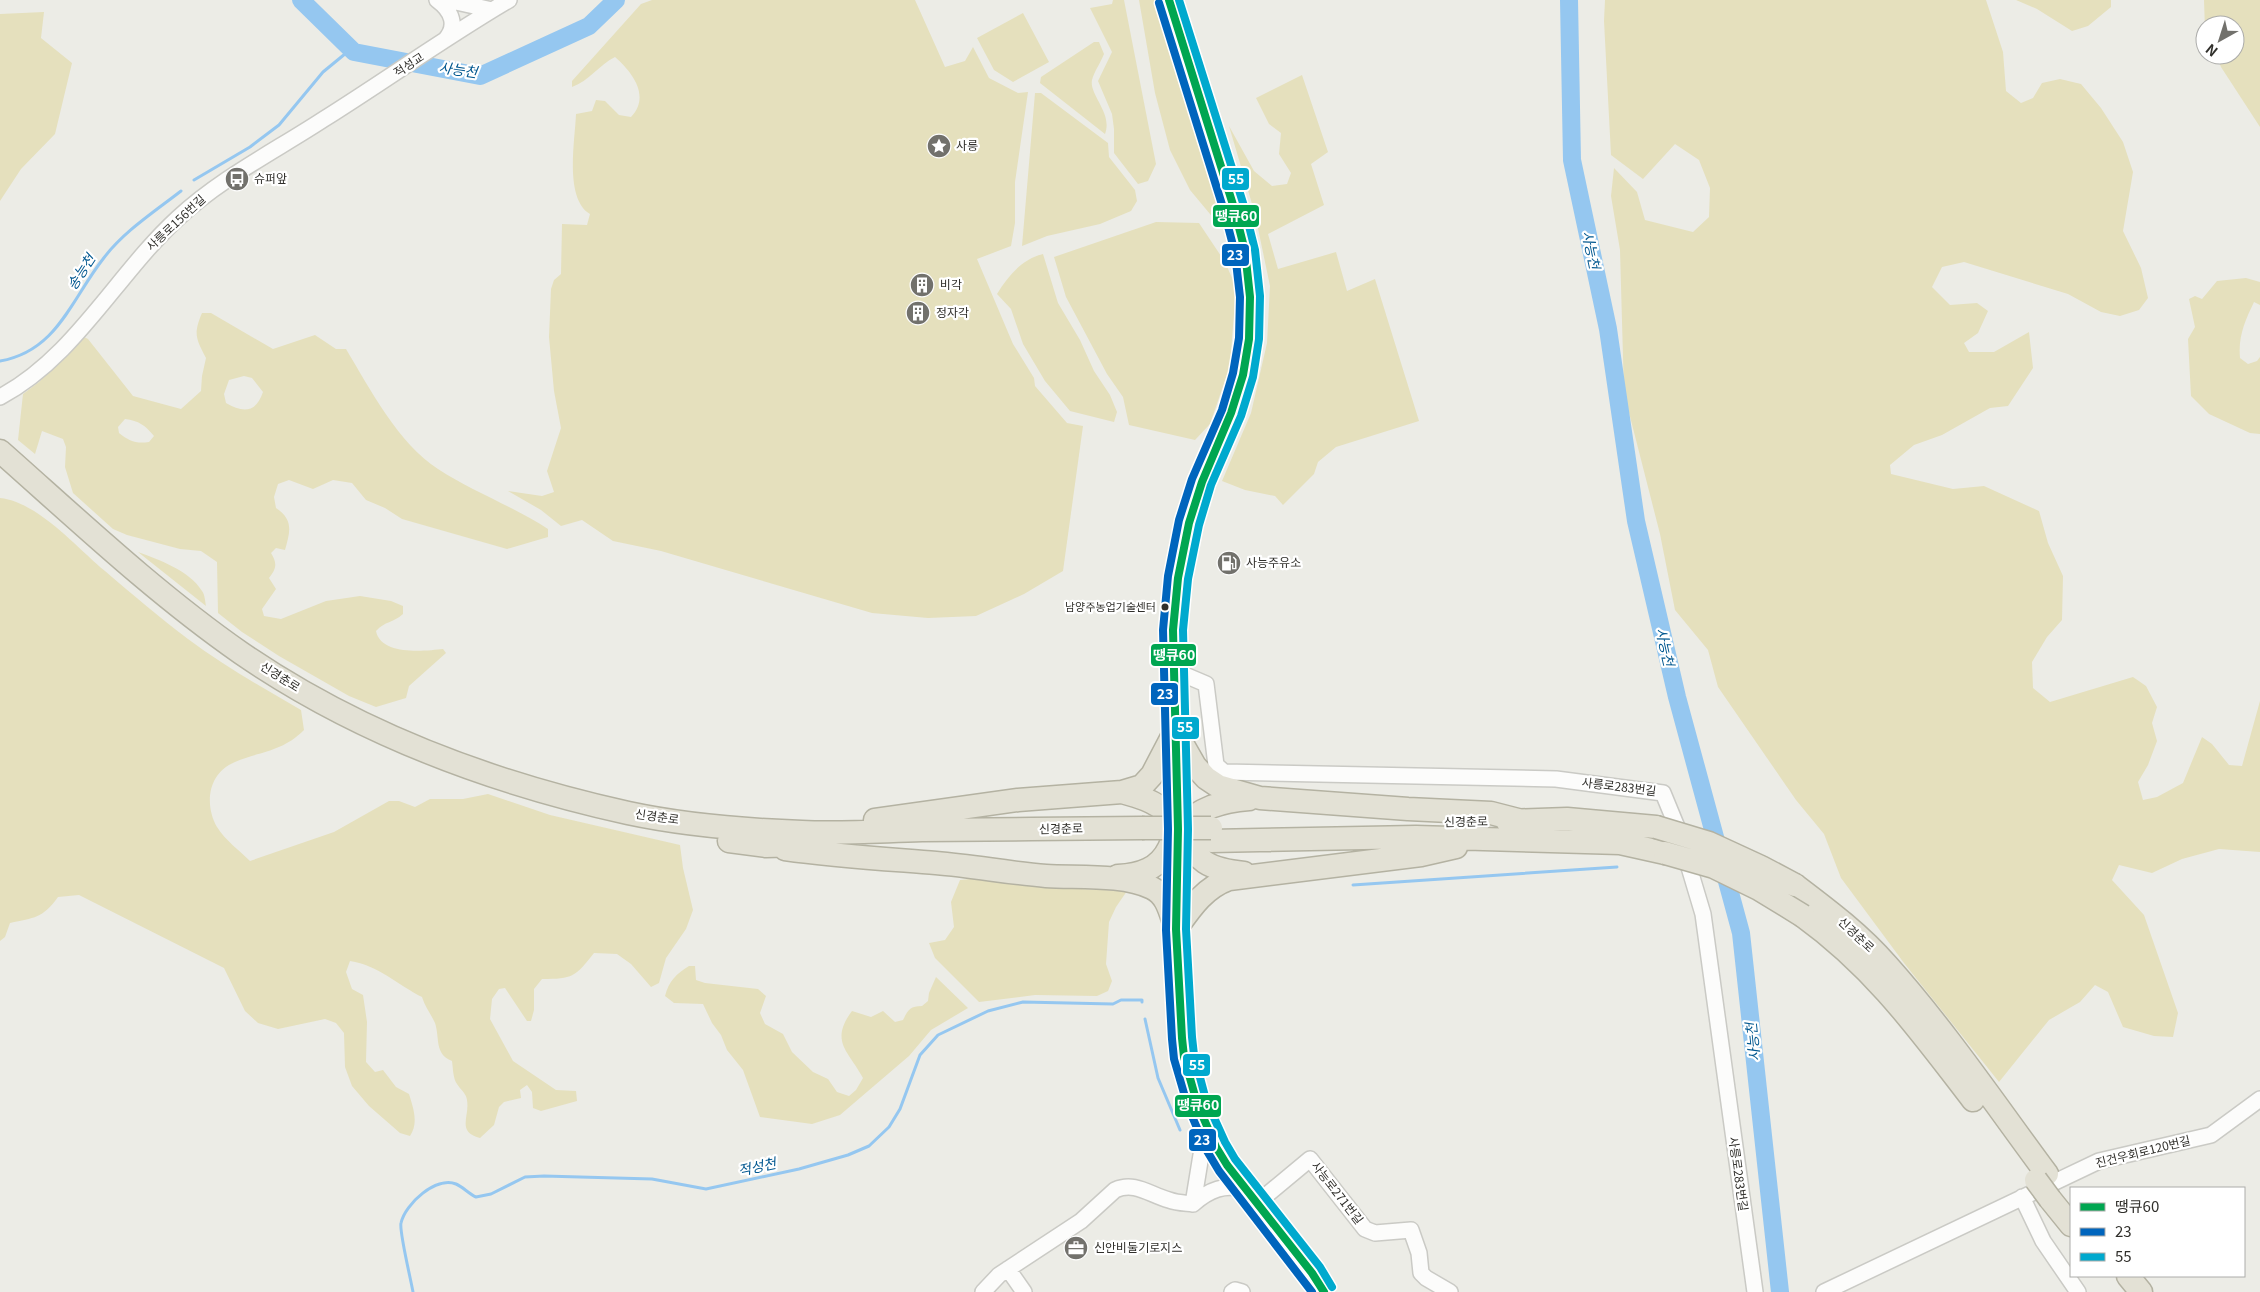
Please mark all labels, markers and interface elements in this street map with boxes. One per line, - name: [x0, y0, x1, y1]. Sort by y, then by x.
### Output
- north arrow: [2195, 15, 2245, 65]
- text: N: [2201, 40, 2222, 62]
- street label: 적성교: [390, 48, 427, 80]
- water label: 사능천: [438, 56, 480, 82]
- place icon: 사릉: [926, 133, 952, 159]
- place label: 사릉: [956, 136, 978, 153]
- bus stop icon: 슈퍼앞: [224, 166, 250, 192]
- line badge: 55: [1221, 167, 1250, 191]
- text: 55: [1228, 168, 1244, 188]
- place label: 슈퍼앞: [254, 169, 287, 186]
- street label: 사릉로156번길: [142, 190, 208, 254]
- line badge: 땡큐60: [1212, 204, 1260, 228]
- text: 땡큐60: [1215, 205, 1257, 225]
- water label: 사능천: [1578, 229, 1606, 272]
- line badge: 23: [1221, 243, 1250, 267]
- text: 23: [1227, 244, 1243, 264]
- water label: 송능천: [61, 249, 100, 293]
- building icon: 비각: [909, 272, 935, 298]
- place label: 비각: [940, 275, 962, 292]
- building icon: 정자각: [905, 300, 931, 326]
- place label: 정자각: [936, 303, 969, 320]
- fuel station icon: 사능주유소: [1216, 550, 1242, 576]
- place label: 사능주유소: [1246, 553, 1301, 570]
- place label: 남양주농업기술센터: [1065, 598, 1156, 614]
- marker: 남양주농업기술센터: [1160, 602, 1170, 612]
- water label: 사능천: [1652, 626, 1680, 669]
- line badge: 땡큐60: [1150, 643, 1197, 667]
- text: 땡큐60: [1153, 644, 1195, 664]
- street label: 신경춘로: [258, 657, 304, 695]
- line badge: 23: [1150, 682, 1179, 706]
- text: 23: [1157, 683, 1173, 703]
- line badge: 55: [1171, 716, 1200, 740]
- text: 55: [1177, 716, 1193, 736]
- street label: 사릉로283번길: [1581, 772, 1658, 799]
- street label: 신경춘로: [634, 804, 680, 827]
- street label: 신경춘로: [1444, 812, 1488, 829]
- street label: 신경춘로: [1039, 819, 1083, 836]
- street label: 신경춘로: [1835, 913, 1879, 955]
- water label: 사능천: [1740, 1021, 1764, 1062]
- line badge: 55: [1182, 1053, 1211, 1077]
- text: 55: [1189, 1054, 1205, 1074]
- line badge: 땡큐60: [1174, 1094, 1222, 1118]
- text: 땡큐60: [1177, 1094, 1219, 1114]
- line badge: 23: [1188, 1128, 1217, 1152]
- text: 23: [1194, 1129, 1210, 1149]
- street label: 진건우회로120번길: [2093, 1131, 2192, 1171]
- street label: 사릉로283번길: [1726, 1135, 1753, 1212]
- water label: 적성천: [736, 1152, 779, 1180]
- street label: 사능로271번길: [1308, 1157, 1368, 1227]
- legend: [2070, 1187, 2245, 1277]
- text: 땡큐60: [2115, 1195, 2159, 1216]
- text: 23: [2115, 1220, 2132, 1241]
- office icon: 신안비둘기로지스: [1063, 1235, 1089, 1261]
- place label: 신안비둘기로지스: [1094, 1238, 1182, 1255]
- text: 55: [2115, 1245, 2132, 1266]

